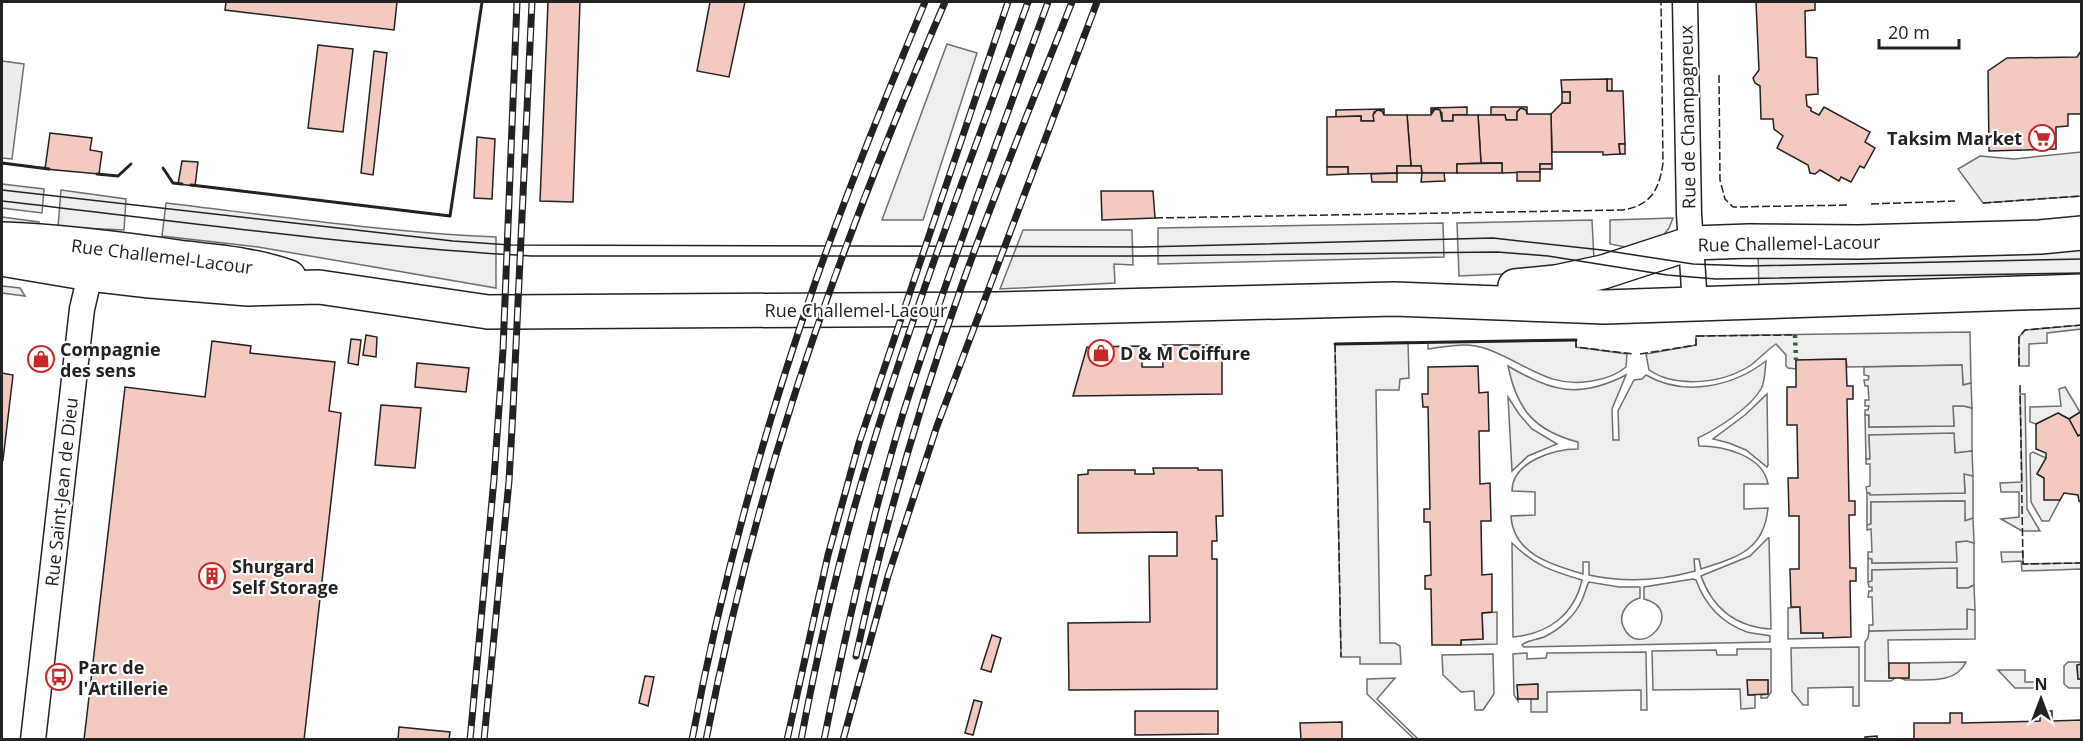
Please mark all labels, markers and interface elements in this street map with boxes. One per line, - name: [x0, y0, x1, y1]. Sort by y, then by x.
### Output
- scale bar: [1879, 12, 1958, 50]
- text: 20 m: [1888, 20, 1930, 44]
- street label: Rue de Champagneux: [1673, 24, 1701, 209]
- supermarket icon: Taksim Market: [2027, 123, 2057, 153]
- place label: Taksim Market: [1887, 126, 2022, 150]
- street label: Rue Challemel-Lacour: [1697, 229, 1881, 257]
- street label: Rue Challemel-Lacour: [70, 233, 255, 279]
- street label: Rue Challemel-Lacour: [765, 298, 948, 322]
- place label: Compagnie des sens: [60, 337, 161, 382]
- shop icon: D & M Coiffure: [1086, 338, 1116, 368]
- place label: D & M Coiffure: [1120, 341, 1251, 365]
- shop icon: Compagnie des sens: [26, 344, 56, 374]
- street label: Rue Saint-Jean de Dieu: [39, 396, 83, 588]
- place label: Shurgard Self Storage: [232, 554, 338, 599]
- building icon: Shurgard Self Storage: [197, 561, 227, 591]
- place label: Parc de l'Artillerie: [78, 655, 168, 700]
- bus stop icon: Parc de l'Artillerie: [44, 662, 74, 692]
- north arrow: [2011, 669, 2071, 729]
- text: N: [2034, 673, 2048, 695]

